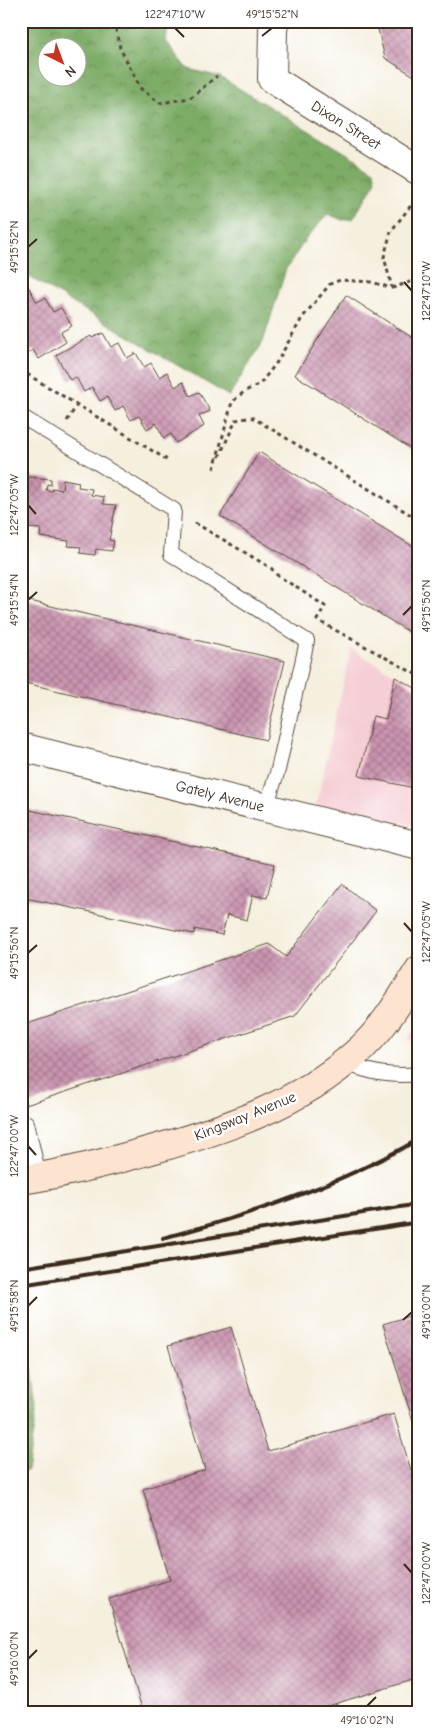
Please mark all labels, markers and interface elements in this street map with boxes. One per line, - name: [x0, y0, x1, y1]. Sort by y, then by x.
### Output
- text: 122°47'10"W: [145, 7, 206, 21]
- text: 49°15'52"N: [246, 7, 298, 21]
- north arrow: [38, 38, 88, 88]
- text: N: [61, 62, 79, 81]
- street label: Dixon Street: [308, 97, 385, 154]
- text: 49°15'52"N: [7, 221, 21, 273]
- text: 122°47'10"W: [419, 260, 433, 321]
- text: 122°47'05"W: [7, 474, 21, 536]
- text: 49°15'54"N: [7, 574, 21, 626]
- text: 49°15'56"N: [419, 580, 433, 632]
- street label: Gately Avenue: [174, 776, 267, 816]
- text: 122°47'05"W: [419, 901, 433, 963]
- text: 49°15'56"N: [7, 927, 21, 979]
- street label: Kingsway Avenue: [192, 1087, 299, 1145]
- text: 122°47'00"W: [7, 1114, 21, 1177]
- text: 49°15'58"N: [7, 1280, 21, 1332]
- text: 49°16'00"N: [419, 1285, 433, 1339]
- text: 122°47'00"W: [419, 1541, 433, 1604]
- text: 49°16'00"N: [7, 1632, 21, 1686]
- text: 49°16'02"N: [340, 1713, 394, 1727]

